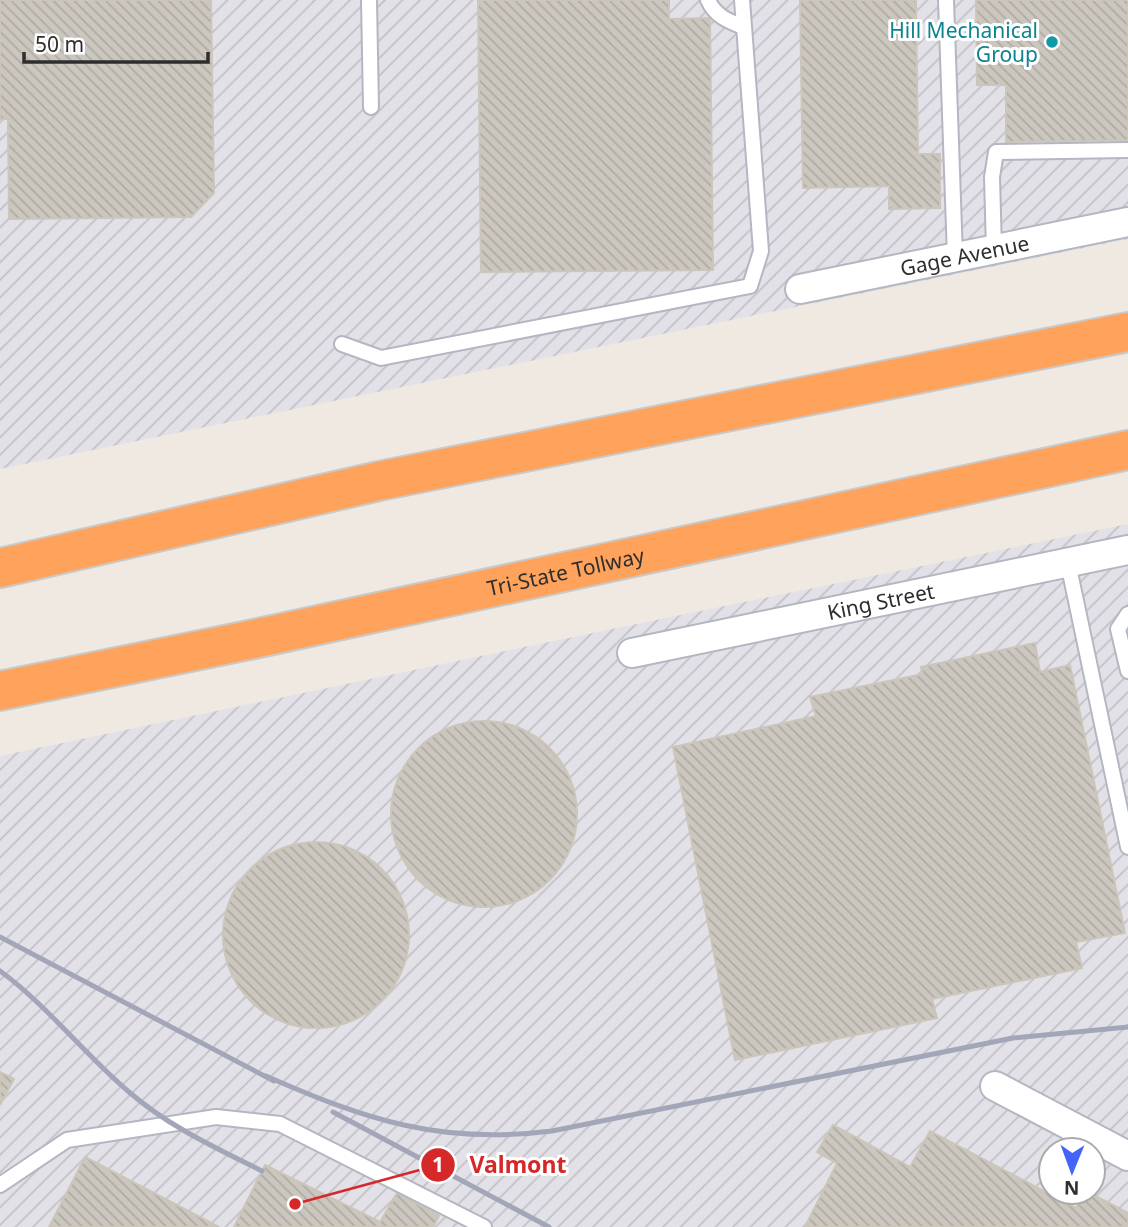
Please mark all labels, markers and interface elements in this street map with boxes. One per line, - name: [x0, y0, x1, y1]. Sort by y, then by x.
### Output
- place label: Hill Mechanical Group: [889, 16, 1038, 68]
- scale bar: [24, 21, 208, 65]
- text: 50 m: [35, 30, 84, 58]
- marker: Hill Mechanical Group: [1044, 34, 1060, 50]
- street label: Gage Avenue: [898, 229, 1032, 282]
- street label: Tri-State Tollway: [484, 541, 647, 602]
- street label: King Street: [825, 577, 937, 626]
- north arrow: [1037, 1136, 1107, 1206]
- callout: Valmont: [420, 1143, 580, 1187]
- text: Valmont: [470, 1148, 566, 1180]
- text: 1: [432, 1150, 444, 1178]
- text: N: [1064, 1175, 1080, 1201]

